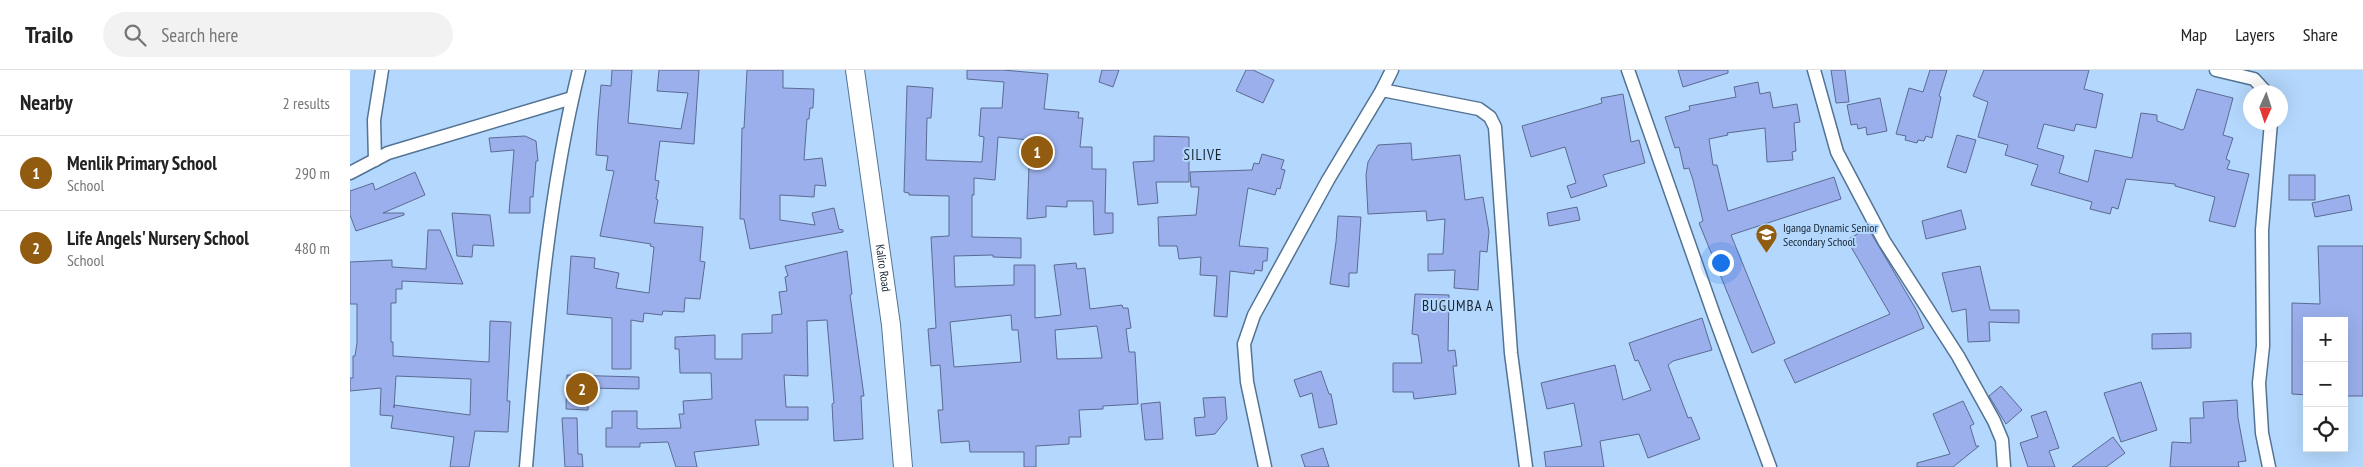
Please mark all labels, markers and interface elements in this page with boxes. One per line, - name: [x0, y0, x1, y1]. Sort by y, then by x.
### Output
- search box: [103, 12, 453, 57]
- text: Trailo: [25, 19, 73, 50]
- icon: search: [121, 21, 149, 49]
- text: Search here: [161, 23, 238, 47]
- text: Map: [2181, 23, 2207, 46]
- text: Layers: [2235, 23, 2275, 46]
- text: Share: [2303, 23, 2338, 46]
- north arrow: [2243, 85, 2288, 130]
- text: Nearby: [20, 89, 73, 116]
- text: 2 results: [283, 93, 330, 113]
- pin: 1: [1021, 133, 1053, 171]
- district label: SILIVE: [1183, 145, 1223, 164]
- text: Menlik Primary School: [67, 151, 217, 175]
- text: 1: [32, 163, 40, 183]
- text: 290 m: [295, 163, 330, 183]
- text: School: [67, 175, 104, 195]
- place label: Iganga Dynamic Senior Secondary School: [1783, 220, 1878, 249]
- school or university icon: Iganga Dynamic Senior Secondary School: [1755, 223, 1779, 254]
- text: Life Angels' Nursery School: [67, 226, 249, 250]
- text: 2: [32, 238, 40, 258]
- text: 480 m: [295, 238, 330, 258]
- street label: Kaliro Road: [873, 243, 894, 292]
- text: School: [67, 250, 104, 270]
- your location: [1708, 250, 1734, 276]
- district label: BUGUMBA A: [1422, 296, 1494, 315]
- map controls: [2303, 317, 2348, 452]
- button: +: [2303, 317, 2348, 362]
- button: −: [2303, 362, 2348, 407]
- pin: 2: [566, 370, 598, 408]
- button: locate: [2303, 407, 2348, 452]

